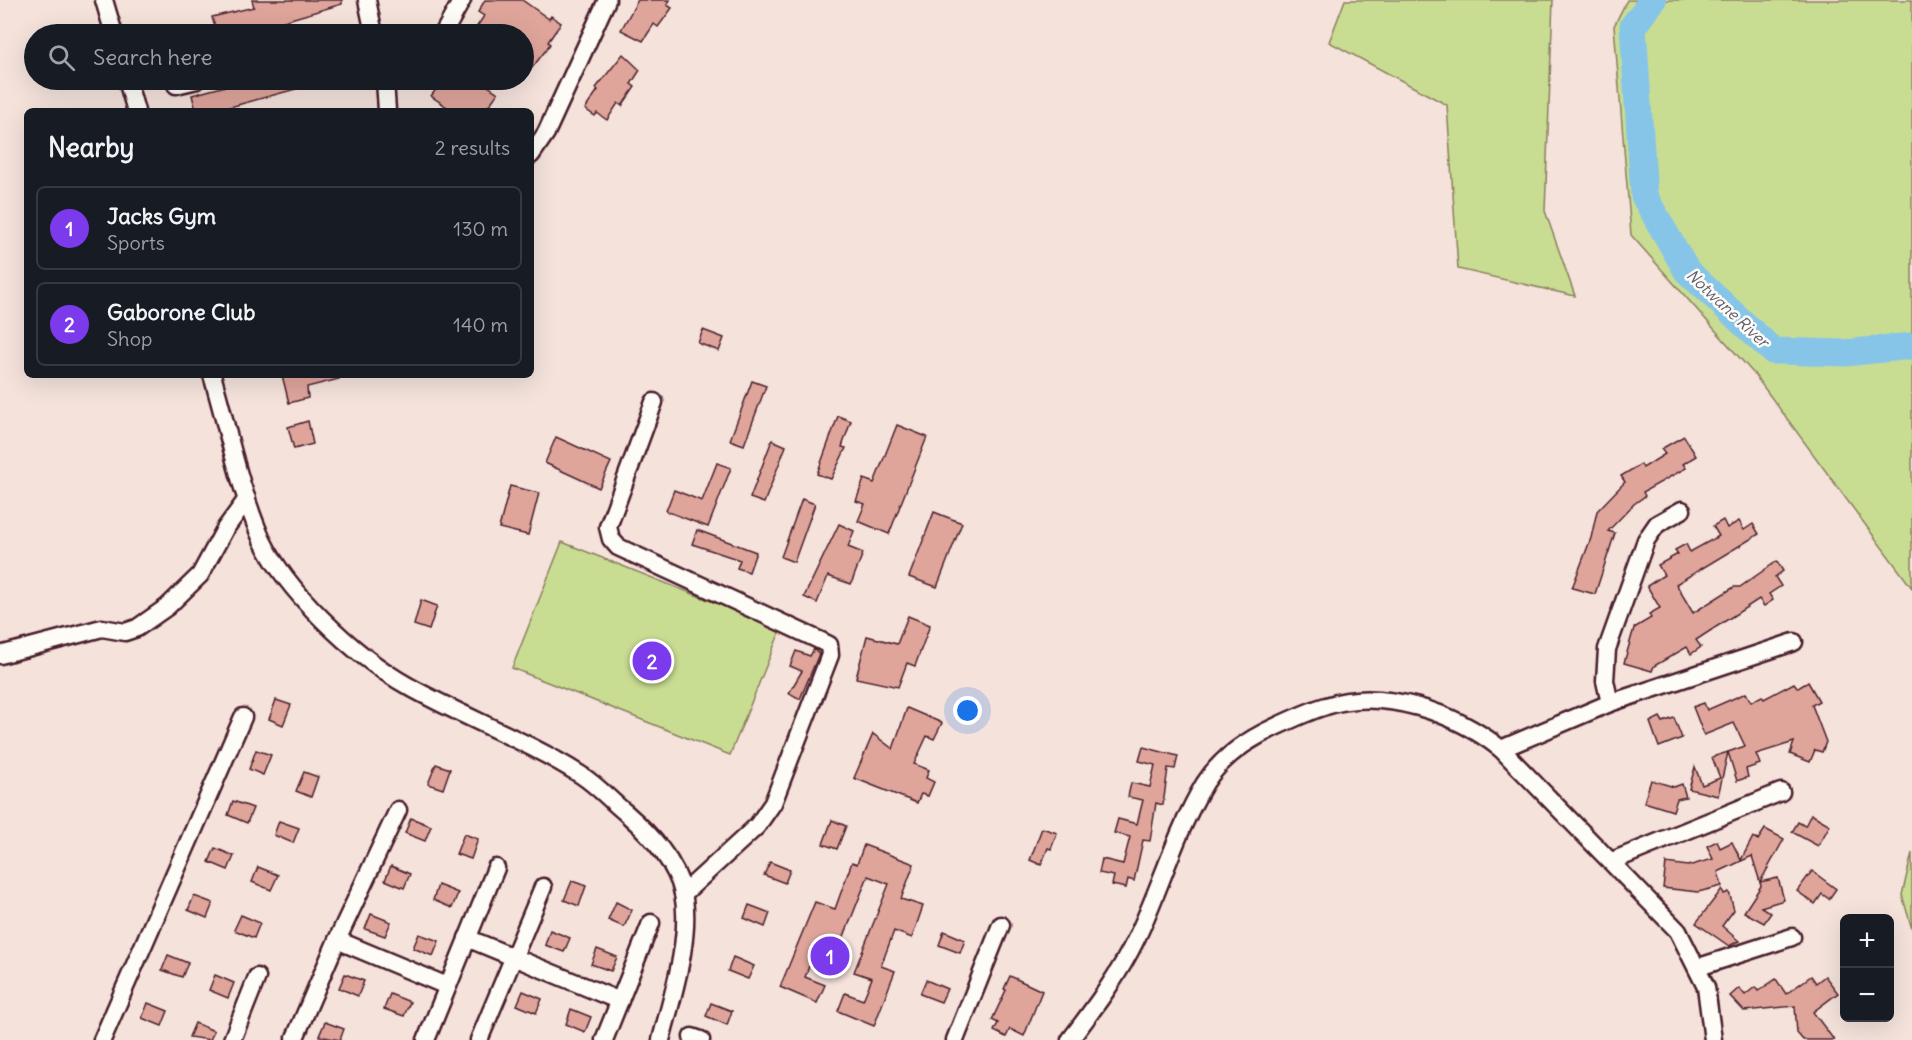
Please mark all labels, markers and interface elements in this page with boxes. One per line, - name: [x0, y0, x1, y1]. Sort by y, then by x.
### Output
- search box: [24, 24, 534, 90]
- icon: search: [45, 41, 78, 74]
- text: Search here: [93, 43, 212, 71]
- text: Nearby: [48, 131, 134, 164]
- text: 2 results: [435, 135, 510, 160]
- text: Jacks Gym: [107, 202, 216, 230]
- text: 1: [66, 216, 73, 241]
- text: 130 m: [453, 216, 508, 241]
- text: Sports: [107, 230, 165, 255]
- water label: Notwane River: [1683, 265, 1775, 353]
- text: Gaborone Club: [107, 298, 255, 326]
- text: 2: [64, 312, 75, 337]
- text: 140 m: [453, 312, 508, 337]
- text: Shop: [107, 326, 152, 351]
- pin: 2: [632, 638, 672, 684]
- your location: [953, 696, 982, 725]
- map controls: [1840, 914, 1894, 1022]
- button: +: [1840, 914, 1894, 968]
- pin: 1: [810, 934, 850, 978]
- button: −: [1840, 968, 1894, 1022]

